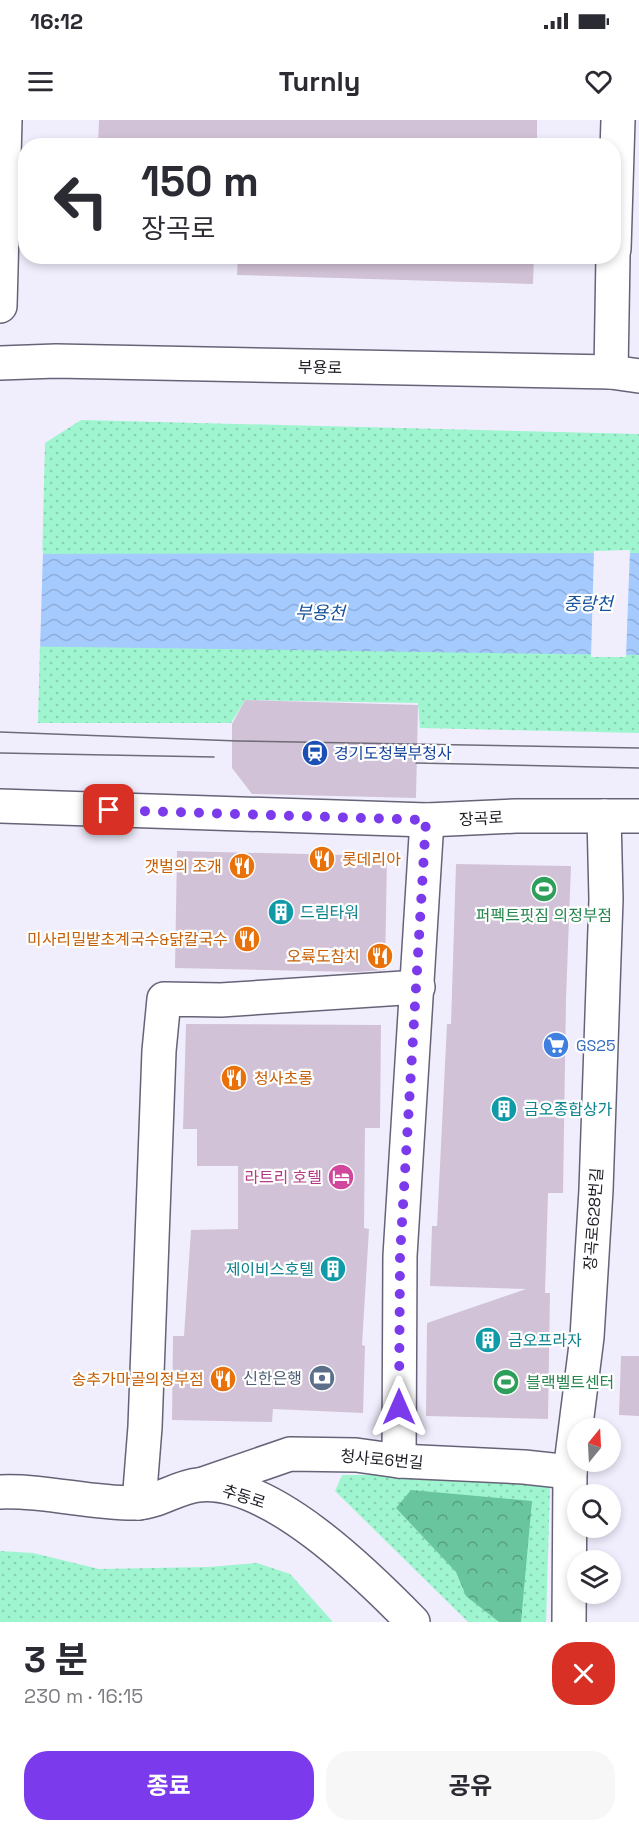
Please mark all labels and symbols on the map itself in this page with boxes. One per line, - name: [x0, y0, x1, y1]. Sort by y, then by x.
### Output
- street label: 부용로: [298, 357, 343, 378]
- water label: 중랑천: [563, 592, 615, 615]
- water label: 부용천: [295, 601, 347, 624]
- station icon: 경기도청북부청사: [300, 738, 330, 768]
- place label: 경기도청북부청사: [334, 743, 452, 764]
- pin: [83, 784, 134, 835]
- street label: 장곡로: [458, 807, 504, 830]
- restaurant icon: 롯데리아: [307, 844, 337, 874]
- place label: 롯데리아: [342, 849, 401, 870]
- restaurant icon: 갯벌의 조개: [227, 851, 257, 881]
- place label: 갯벌의 조개: [144, 856, 222, 877]
- sports icon: 퍼펙트핏짐 의정부점: [529, 874, 559, 904]
- building icon: 드림타워: [266, 897, 296, 927]
- place label: 드림타워: [300, 902, 359, 923]
- place label: 퍼펙트핏짐 의정부점: [476, 905, 612, 926]
- restaurant icon: 미사리밀밭초계국수&닭칼국수: [232, 924, 262, 954]
- place label: 미사리밀밭초계국수&닭칼국수: [27, 929, 228, 950]
- restaurant icon: 오륙도참치: [365, 941, 395, 971]
- place label: 오륙도참치: [286, 946, 360, 967]
- supermarket icon: GS25: [541, 1030, 571, 1060]
- place label: GS25: [576, 1035, 616, 1056]
- restaurant icon: 청사초롱: [219, 1063, 249, 1093]
- place label: 청사초롱: [254, 1068, 313, 1089]
- building icon: 금오종합상가: [489, 1094, 519, 1124]
- place label: 금오종합상가: [524, 1099, 613, 1120]
- hotel icon: 라트리 호텔: [326, 1162, 356, 1192]
- place label: 라트리 호텔: [244, 1167, 322, 1188]
- street label: 장곡로628번길: [579, 1167, 608, 1271]
- building icon: 제이비스호텔: [318, 1254, 348, 1284]
- place label: 제이비스호텔: [226, 1259, 314, 1280]
- building icon: 금오프라자: [473, 1325, 503, 1355]
- place label: 금오프라자: [508, 1330, 582, 1351]
- bank icon: 신한은행: [307, 1363, 337, 1393]
- restaurant icon: 송추가마골의정부점: [208, 1364, 238, 1394]
- sports icon: 블랙벨트센터: [491, 1367, 521, 1397]
- place label: 신한은행: [243, 1368, 302, 1389]
- place label: 송추가마골의정부점: [72, 1369, 204, 1390]
- place label: 블랙벨트센터: [526, 1372, 614, 1393]
- position arrow: [367, 1375, 431, 1439]
- north arrow: [567, 1418, 621, 1472]
- street label: 청사로6번길: [339, 1445, 424, 1474]
- street label: 추동로: [220, 1480, 268, 1513]

